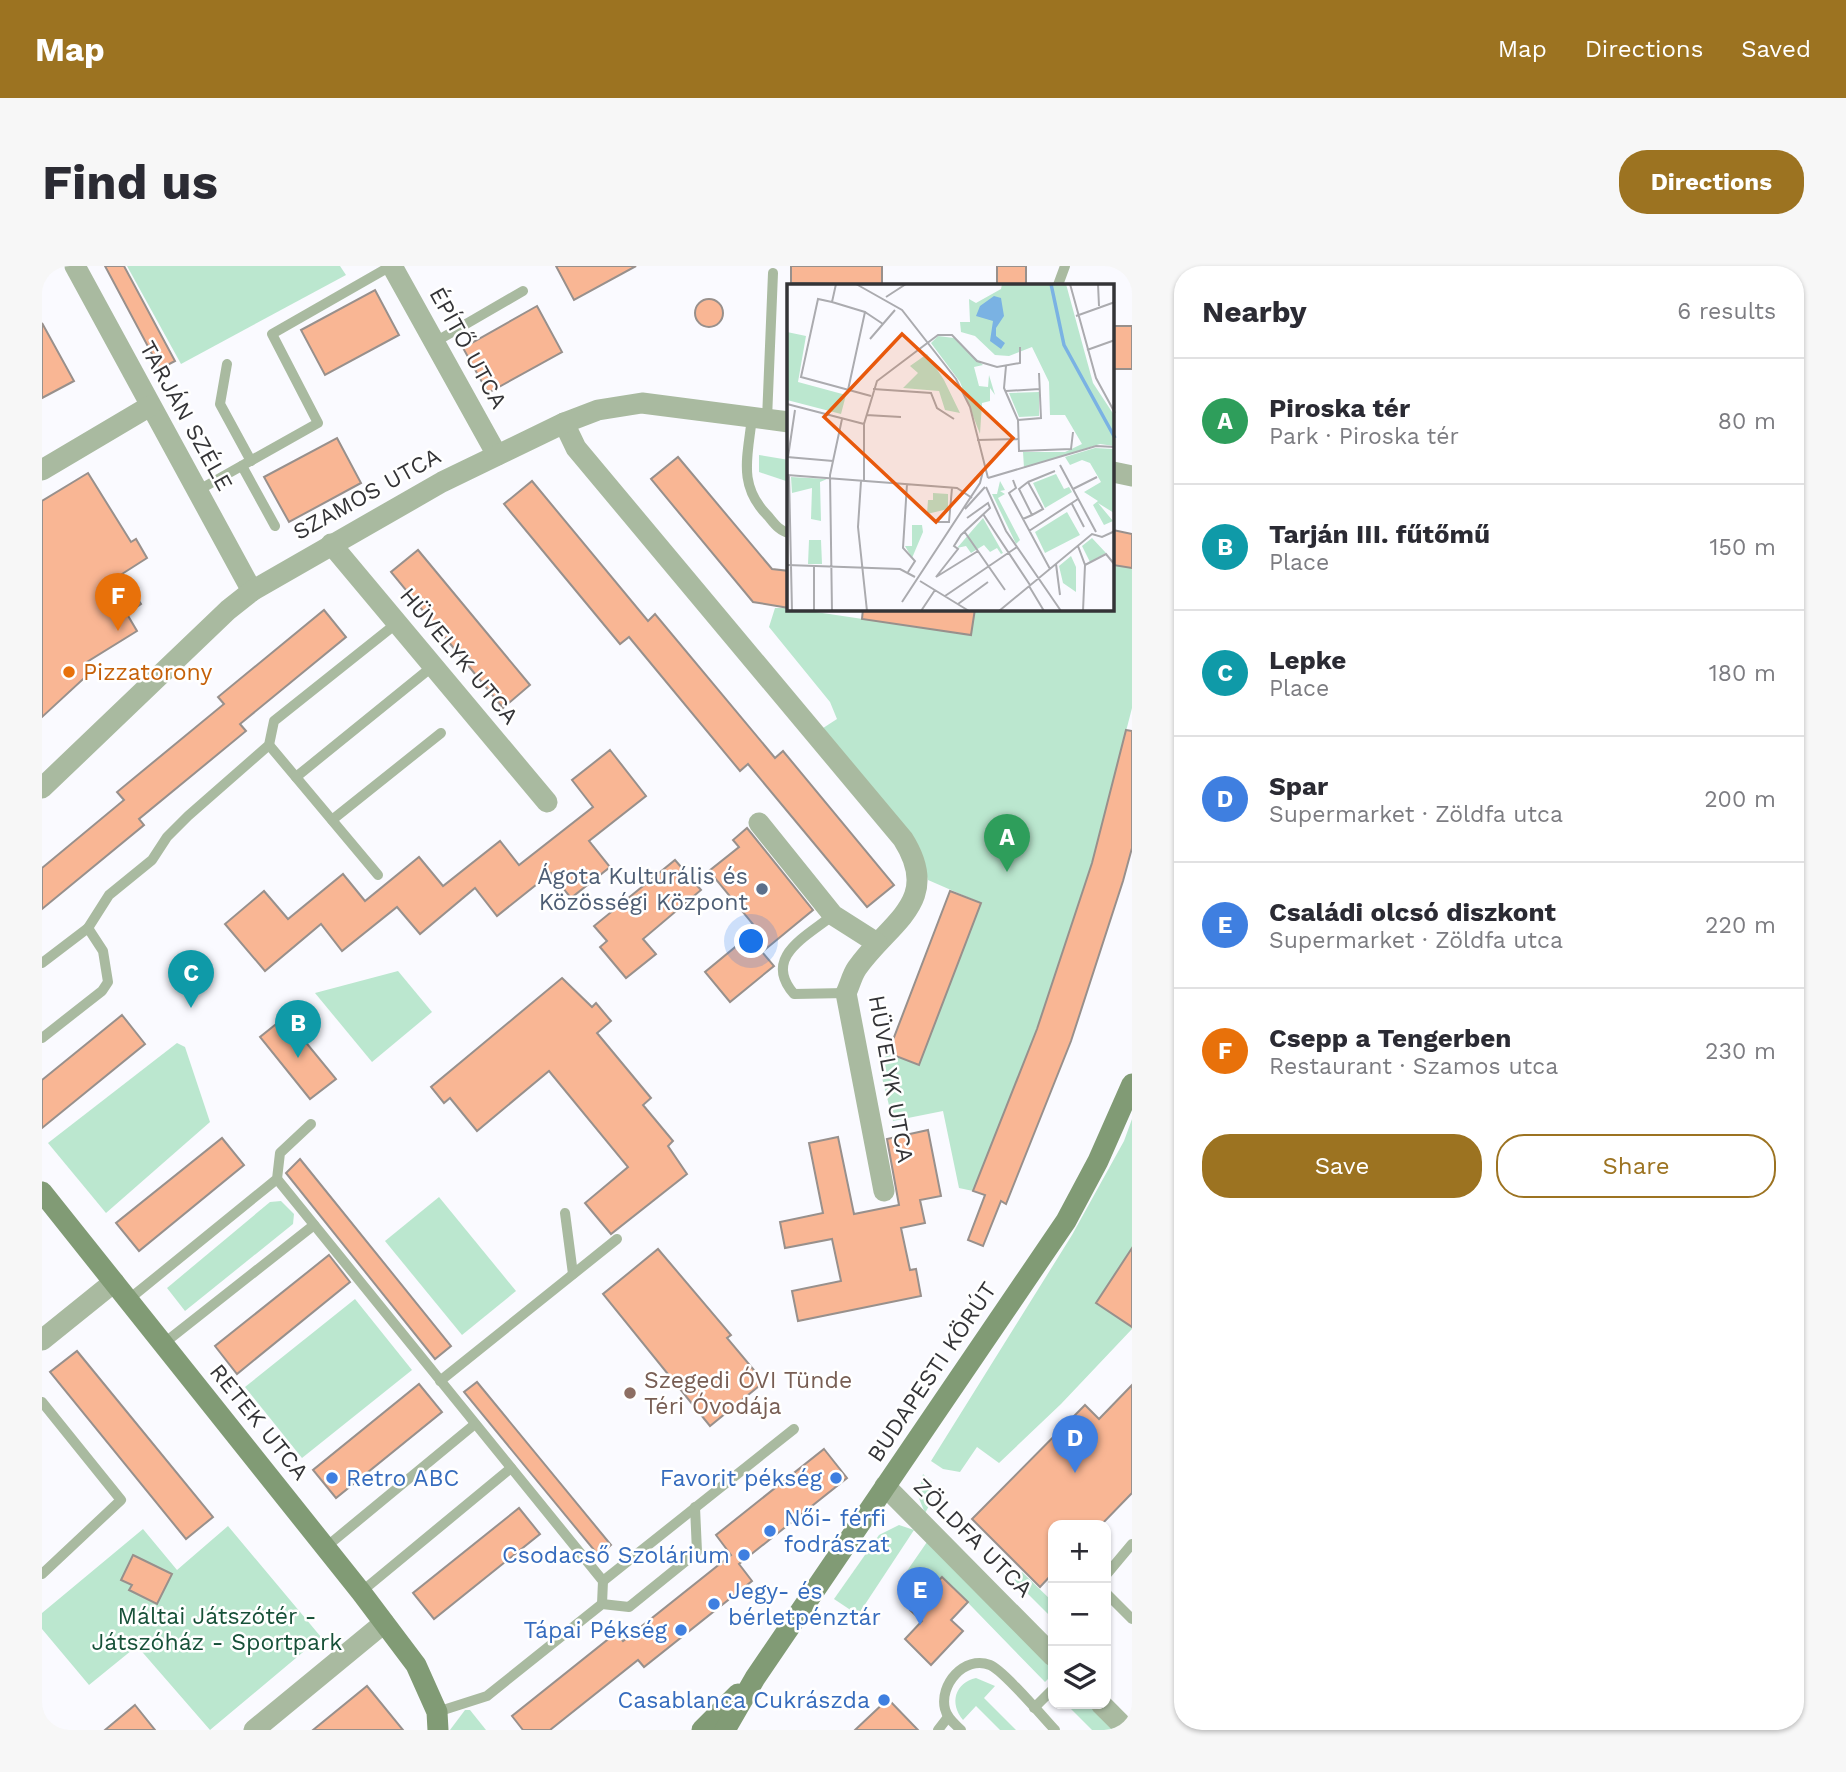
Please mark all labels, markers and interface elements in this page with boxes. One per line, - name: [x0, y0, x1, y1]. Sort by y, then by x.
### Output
- text: Map: [35, 30, 105, 69]
- text: Map: [1498, 35, 1547, 63]
- text: Directions: [1585, 35, 1703, 63]
- text: Saved: [1741, 35, 1811, 63]
- button: Directions: [1619, 150, 1804, 214]
- text: Find us: [42, 153, 218, 211]
- street label: ÉPÍTŐ UTCA: [424, 282, 513, 413]
- inset map: [787, 284, 1114, 611]
- text: Nearby: [1202, 294, 1307, 329]
- text: 6 results: [1677, 298, 1776, 325]
- street label: TARJÁN SZÉLE: [134, 336, 238, 496]
- text: Piroska tér: [1269, 393, 1410, 423]
- text: A: [1217, 408, 1233, 435]
- text: 80 m: [1718, 408, 1776, 435]
- text: Park · Piroska tér: [1269, 423, 1459, 450]
- street label: SZAMOS UTCA: [289, 442, 445, 546]
- text: Tarján III. fűtőmű: [1269, 519, 1490, 549]
- text: B: [1217, 534, 1233, 561]
- text: 150 m: [1710, 534, 1776, 561]
- text: Place: [1269, 549, 1329, 576]
- pin: F: [95, 573, 141, 631]
- street label: HÜVELYK UTCA: [394, 582, 524, 730]
- text: Lepke: [1269, 645, 1346, 675]
- place label: Pizzatorony: [83, 659, 212, 686]
- text: C: [1217, 660, 1233, 687]
- text: 180 m: [1709, 660, 1776, 687]
- marker: Pizzatorony: [61, 664, 77, 680]
- text: Place: [1269, 675, 1329, 702]
- text: Spar: [1269, 771, 1328, 801]
- text: D: [1217, 786, 1233, 813]
- text: 200 m: [1704, 786, 1776, 813]
- text: Supermarket · Zöldfa utca: [1269, 801, 1563, 828]
- pin: A: [984, 814, 1030, 872]
- place label: Ágota Kulturális és Közösségi Központ: [537, 863, 748, 916]
- marker: Ágota Kulturális és Közösségi Központ: [754, 881, 770, 897]
- text: Családi olcsó diszkont: [1269, 897, 1556, 927]
- text: E: [1218, 912, 1232, 939]
- text: 220 m: [1705, 912, 1776, 939]
- your location: [734, 924, 768, 958]
- text: Supermarket · Zöldfa utca: [1269, 927, 1563, 954]
- pin: C: [168, 950, 214, 1008]
- street label: HÜVELYK UTCA: [863, 993, 919, 1165]
- pin: B: [275, 1000, 321, 1058]
- text: Csepp a Tengerben: [1269, 1023, 1511, 1053]
- text: F: [1218, 1038, 1232, 1065]
- text: 230 m: [1705, 1038, 1776, 1065]
- text: Restaurant · Szamos utca: [1269, 1053, 1558, 1080]
- button: Save: [1202, 1134, 1482, 1198]
- button: Share: [1496, 1134, 1776, 1198]
- street label: BUDAPESTI KÖRÚT: [862, 1277, 1002, 1467]
- street label: RETEK UTCA: [204, 1358, 314, 1486]
- place label: Szegedi ÓVI Tünde Téri Óvodája: [644, 1366, 852, 1420]
- marker: Szegedi ÓVI Tünde Téri Óvodája: [622, 1385, 638, 1401]
- pin: D: [1052, 1415, 1098, 1473]
- place label: Retro ABC: [346, 1465, 459, 1492]
- place label: Favorit pékség: [660, 1465, 823, 1492]
- marker: Retro ABC: [324, 1470, 340, 1486]
- marker: Favorit pékség: [828, 1470, 844, 1486]
- street label: ZÖLDFA UTCA: [908, 1473, 1038, 1603]
- place label: Női- férfi fodrászat: [784, 1505, 890, 1558]
- map controls: [1048, 1520, 1111, 1709]
- button: +: [1048, 1520, 1111, 1583]
- marker: Női- férfi fodrászat: [762, 1523, 778, 1539]
- place label: Csodacső Szolárium: [502, 1542, 730, 1569]
- marker: Csodacső Szolárium: [736, 1547, 752, 1563]
- pin: E: [897, 1567, 943, 1625]
- place label: Jegy- és bérletpénztár: [728, 1578, 881, 1631]
- button: −: [1048, 1583, 1111, 1646]
- marker: Jegy- és bérletpénztár: [706, 1596, 722, 1612]
- park label: Máltai Játszótér - Játszóház - Sportpark: [92, 1603, 342, 1656]
- place label: Tápai Pékség: [524, 1617, 668, 1644]
- marker: Tápai Pékség: [673, 1622, 689, 1638]
- button: layers: [1048, 1646, 1111, 1709]
- place label: Casablanca Cukrászda: [617, 1687, 870, 1714]
- marker: Casablanca Cukrászda: [876, 1692, 892, 1708]

